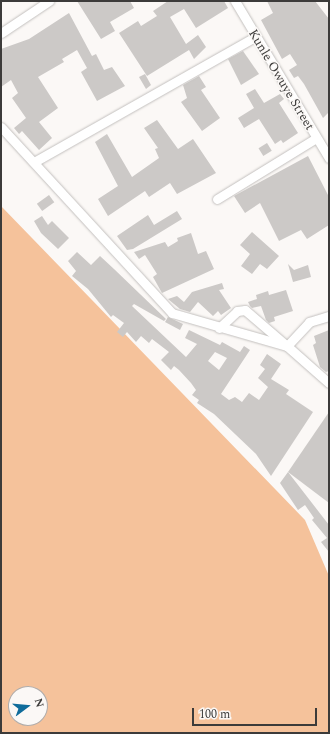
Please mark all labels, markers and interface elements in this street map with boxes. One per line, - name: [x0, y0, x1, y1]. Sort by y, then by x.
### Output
- street label: Kunle Owuye Street: [245, 27, 317, 133]
- north arrow: [8, 686, 48, 726]
- text: N: [30, 696, 48, 709]
- scale bar: [194, 700, 319, 726]
- text: 100 m: [199, 705, 230, 724]

